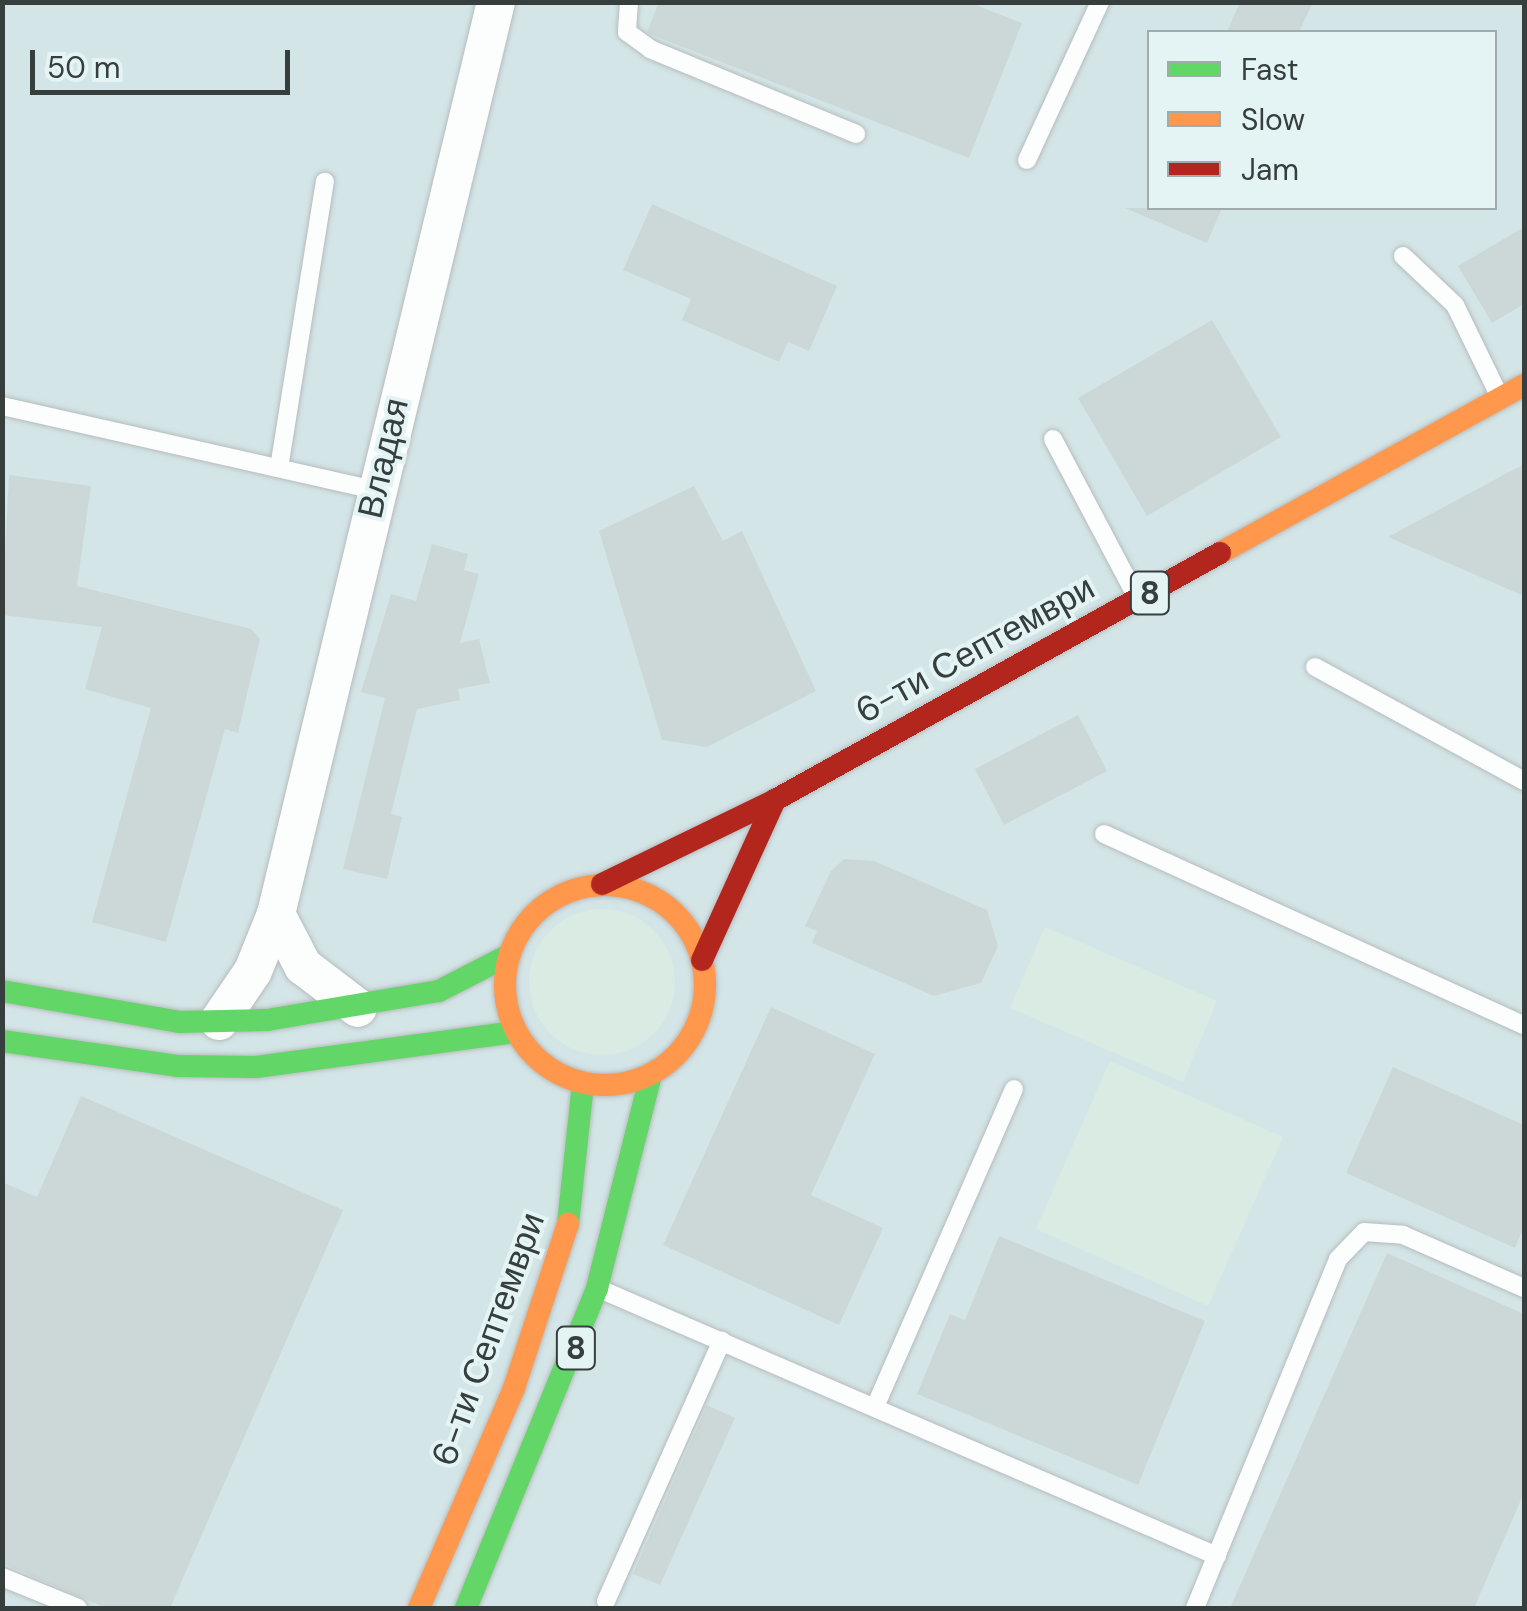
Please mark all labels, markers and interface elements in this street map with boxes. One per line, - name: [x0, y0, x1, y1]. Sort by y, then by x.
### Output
- scale bar: [35, 30, 295, 92]
- legend: [1147, 30, 1497, 210]
- text: 50 m: [47, 48, 121, 87]
- text: Fast: [1241, 50, 1299, 89]
- text: Slow: [1241, 100, 1305, 139]
- text: Jam: [1241, 150, 1299, 189]
- street label: Владая: [349, 394, 417, 522]
- street label: 6-ти Септември: [848, 566, 1102, 732]
- road number: 8: [1128, 566, 1172, 620]
- street label: 6-ти Септември: [423, 1207, 553, 1471]
- road number: 8: [554, 1321, 598, 1375]

